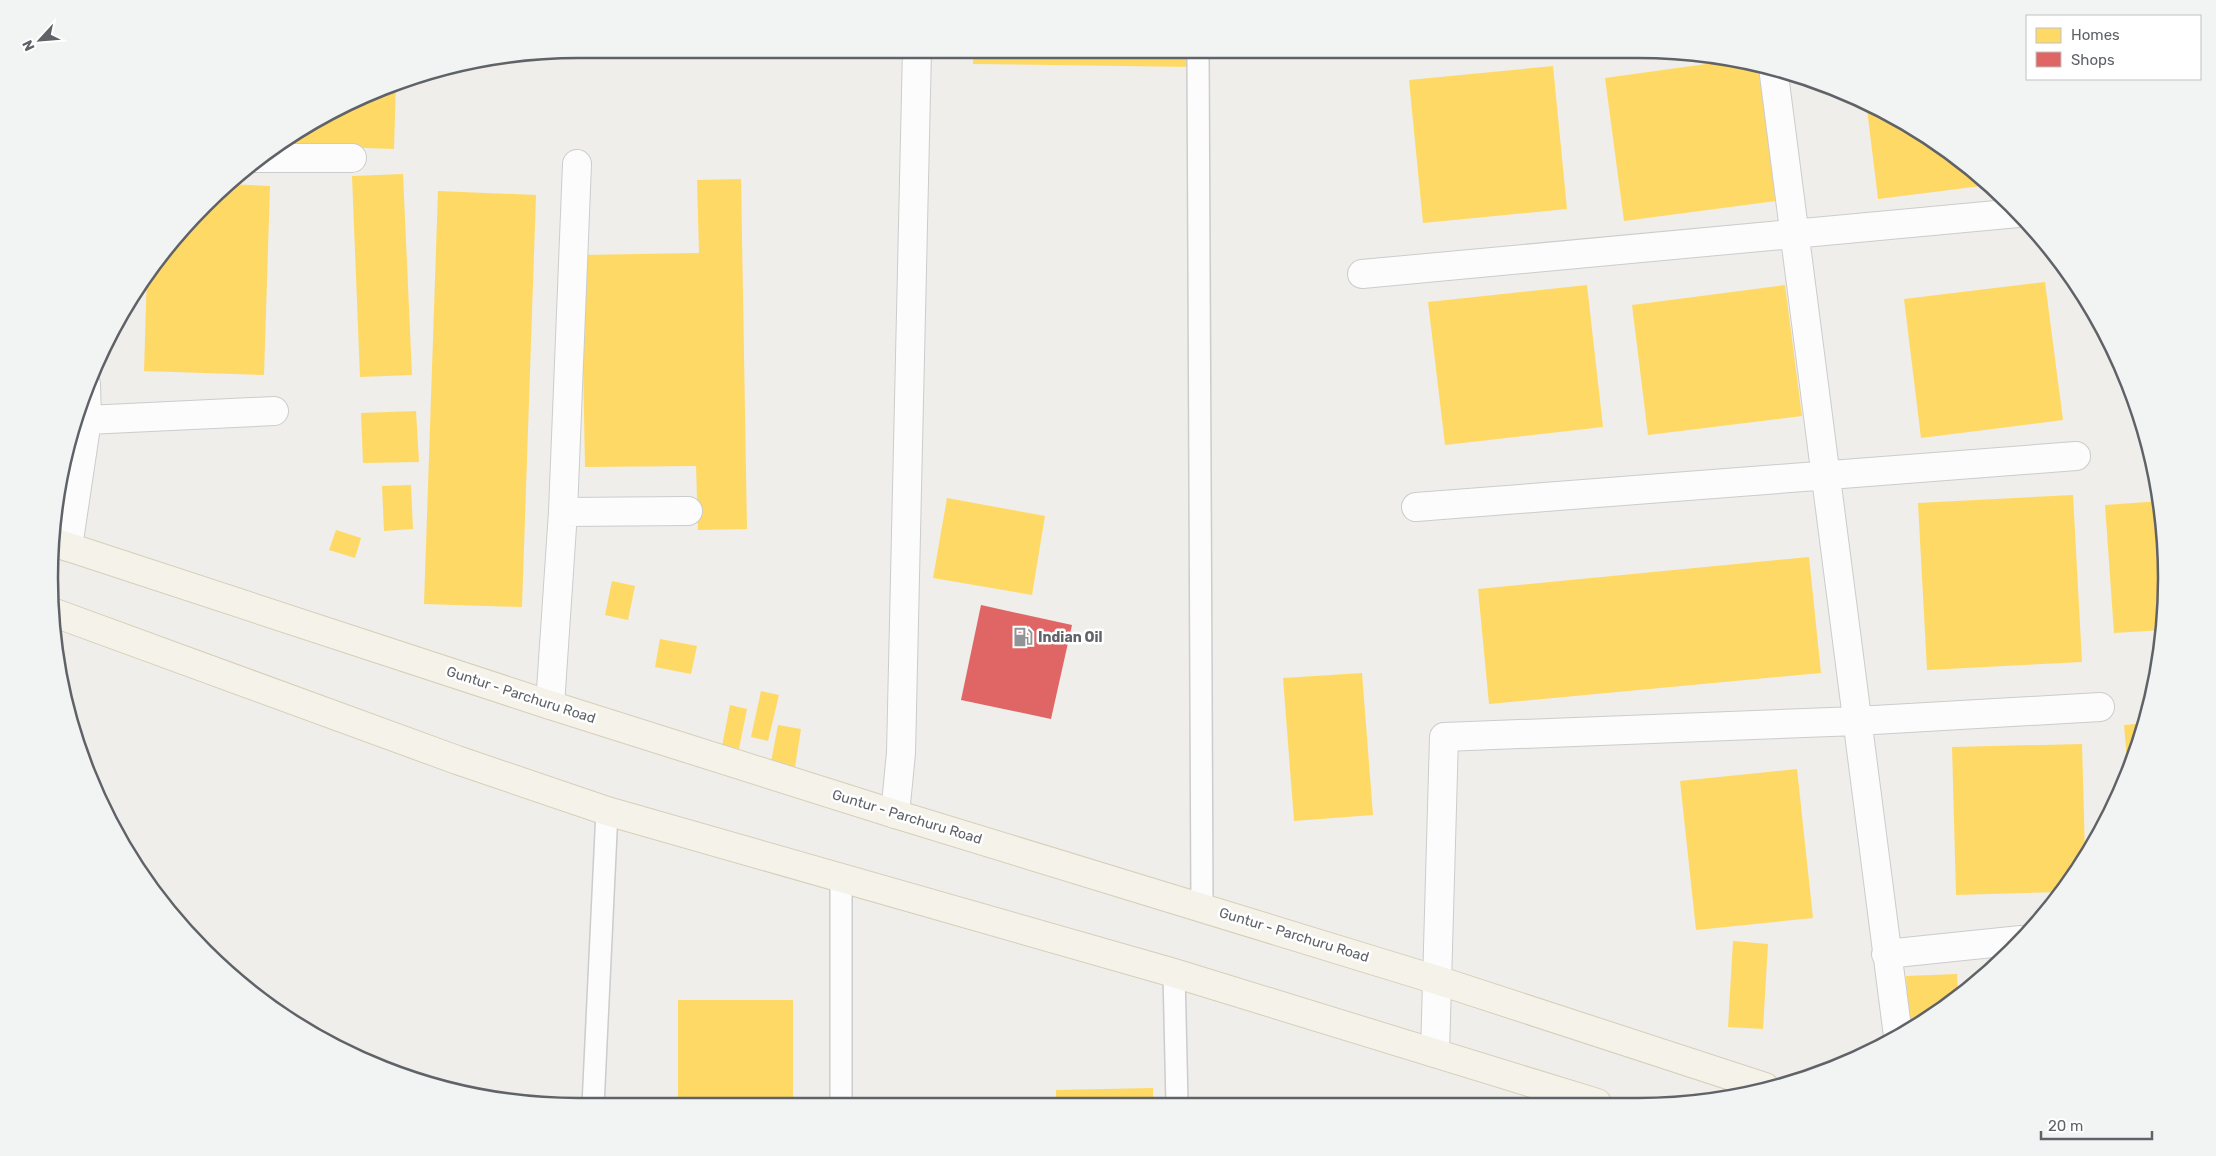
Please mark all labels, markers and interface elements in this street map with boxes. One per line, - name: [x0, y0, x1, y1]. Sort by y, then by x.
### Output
- north arrow: [15, 15, 65, 65]
- legend: [2026, 15, 2201, 80]
- text: Homes: [2071, 26, 2120, 44]
- text: N: [19, 37, 39, 54]
- text: Shops: [2071, 51, 2115, 69]
- fuel station icon: Indian Oil: [1012, 626, 1034, 648]
- place label: Indian Oil: [1038, 629, 1103, 646]
- street label: Guntur - Parchuru Road: [444, 663, 598, 727]
- street label: Guntur - Parchuru Road: [830, 786, 984, 848]
- street label: Guntur - Parchuru Road: [1217, 904, 1371, 966]
- scale bar: [2041, 1108, 2152, 1140]
- text: 20 m: [2048, 1117, 2083, 1135]

